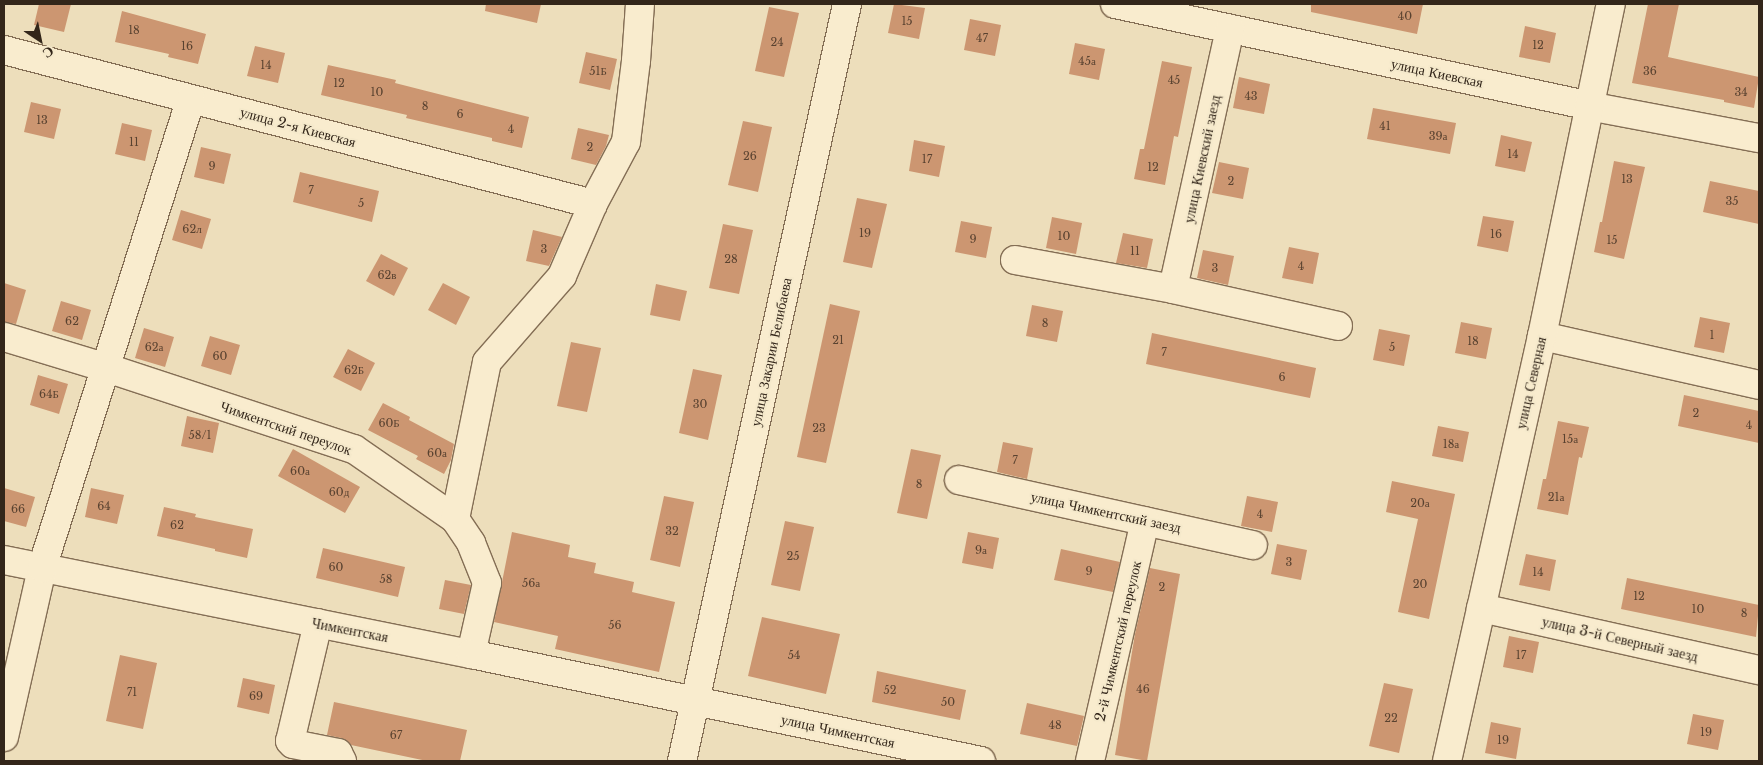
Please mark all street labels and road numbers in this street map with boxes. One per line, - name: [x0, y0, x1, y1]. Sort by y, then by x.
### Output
- street label: улица Киевская: [1389, 55, 1485, 91]
- street label: улица Киевский заезд: [1180, 93, 1224, 225]
- street label: улица 2-я Киевская: [238, 103, 358, 151]
- street label: улица Закарии Белибаева: [747, 276, 795, 428]
- street label: улица Северная: [1512, 335, 1550, 431]
- street label: Чимкентский переулок: [218, 398, 354, 458]
- street label: улица Чимкентский заезд: [1029, 488, 1183, 536]
- street label: 2-й Чимкентский переулок: [1091, 559, 1145, 723]
- street label: улица 3-й Северный заезд: [1540, 613, 1700, 665]
- street label: Чимкентская: [310, 614, 390, 646]
- street label: улица Чимкентская: [780, 711, 896, 751]

